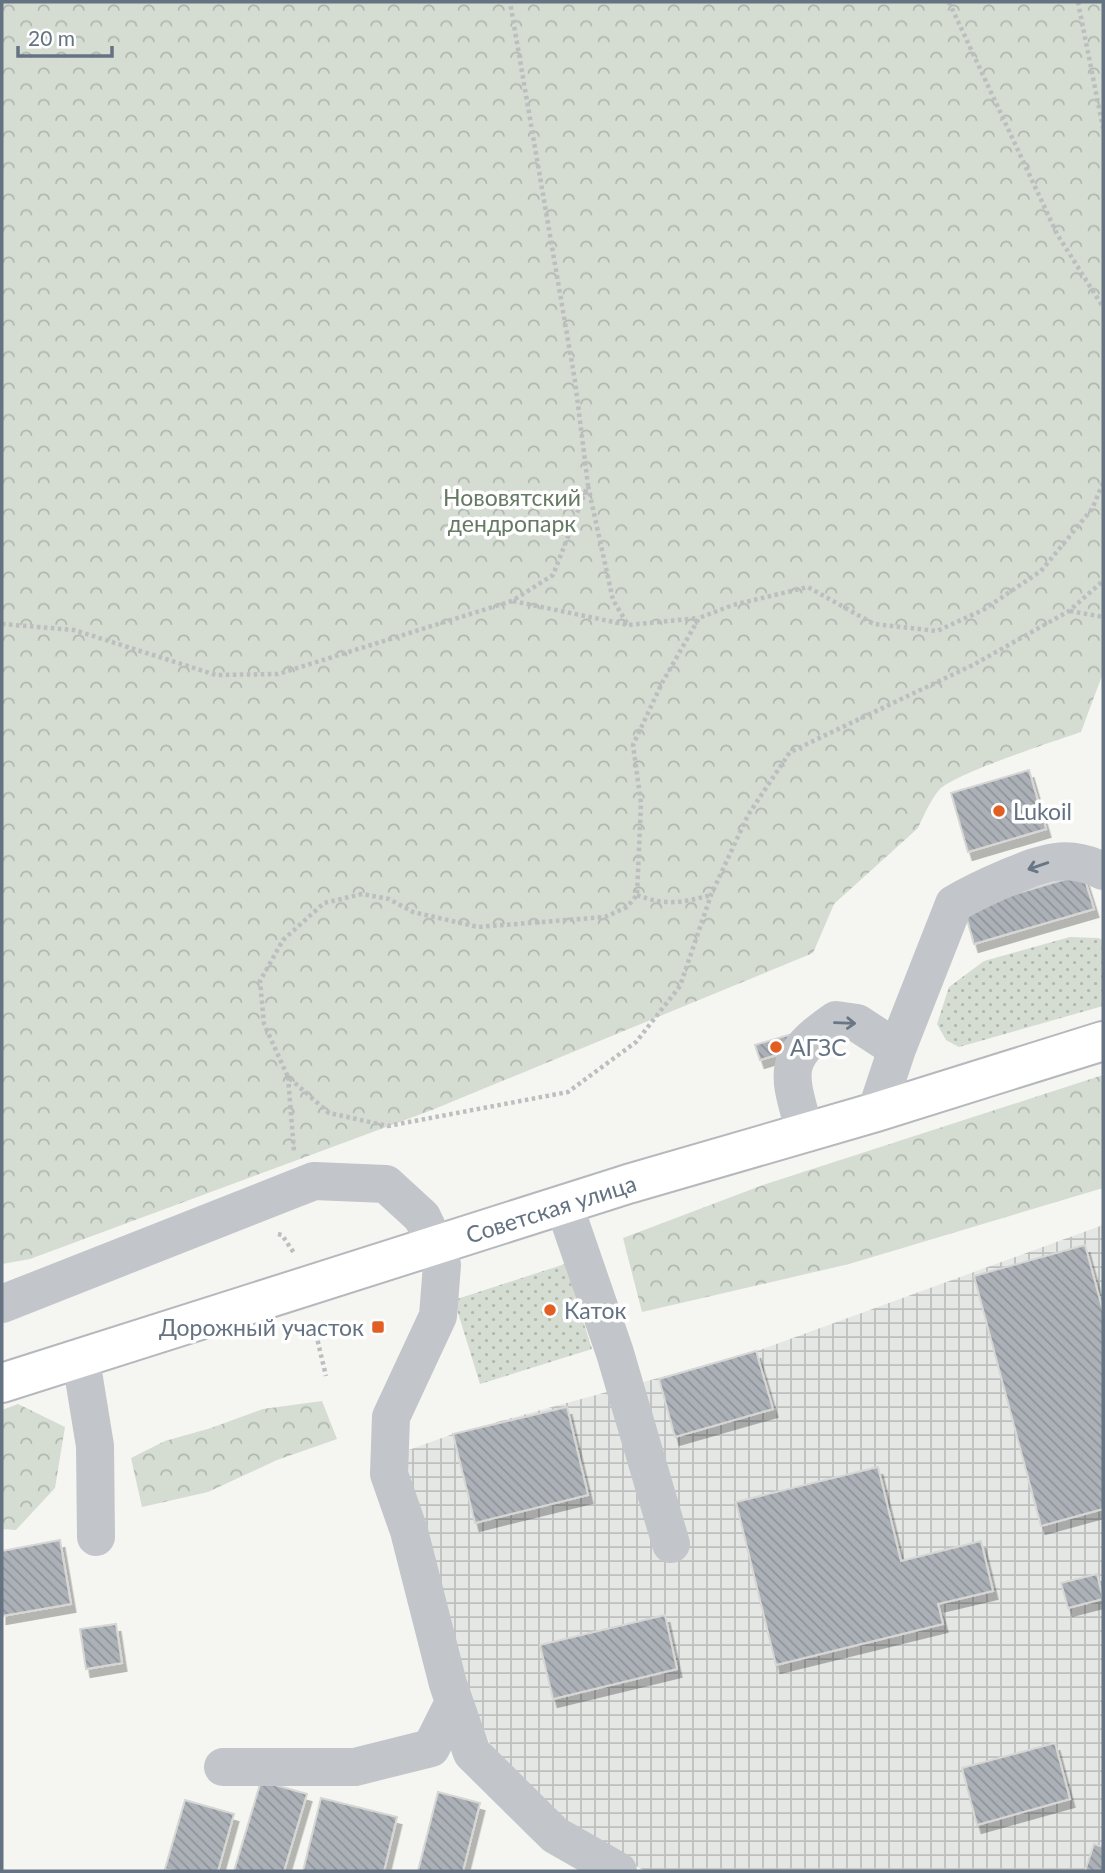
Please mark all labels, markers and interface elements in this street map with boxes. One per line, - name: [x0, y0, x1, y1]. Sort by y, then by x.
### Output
- scale bar: [18, 14, 112, 58]
- text: 20 m: [28, 25, 75, 50]
- park label: Нововятский дендропарк: [443, 483, 581, 537]
- place label: Lukoil: [1013, 797, 1072, 825]
- marker: Lukoil: [991, 803, 1007, 819]
- one-way arrow: [1027, 861, 1049, 873]
- one-way arrow: [833, 1016, 856, 1030]
- place label: АГЗС: [790, 1033, 847, 1061]
- marker: АГЗС: [768, 1039, 784, 1055]
- street label: Советская улица: [462, 1168, 639, 1249]
- place label: Каток: [564, 1296, 627, 1324]
- marker: Каток: [542, 1302, 558, 1318]
- place label: Дорожный участок: [159, 1313, 364, 1341]
- marker: Дорожный участок: [370, 1319, 386, 1335]

